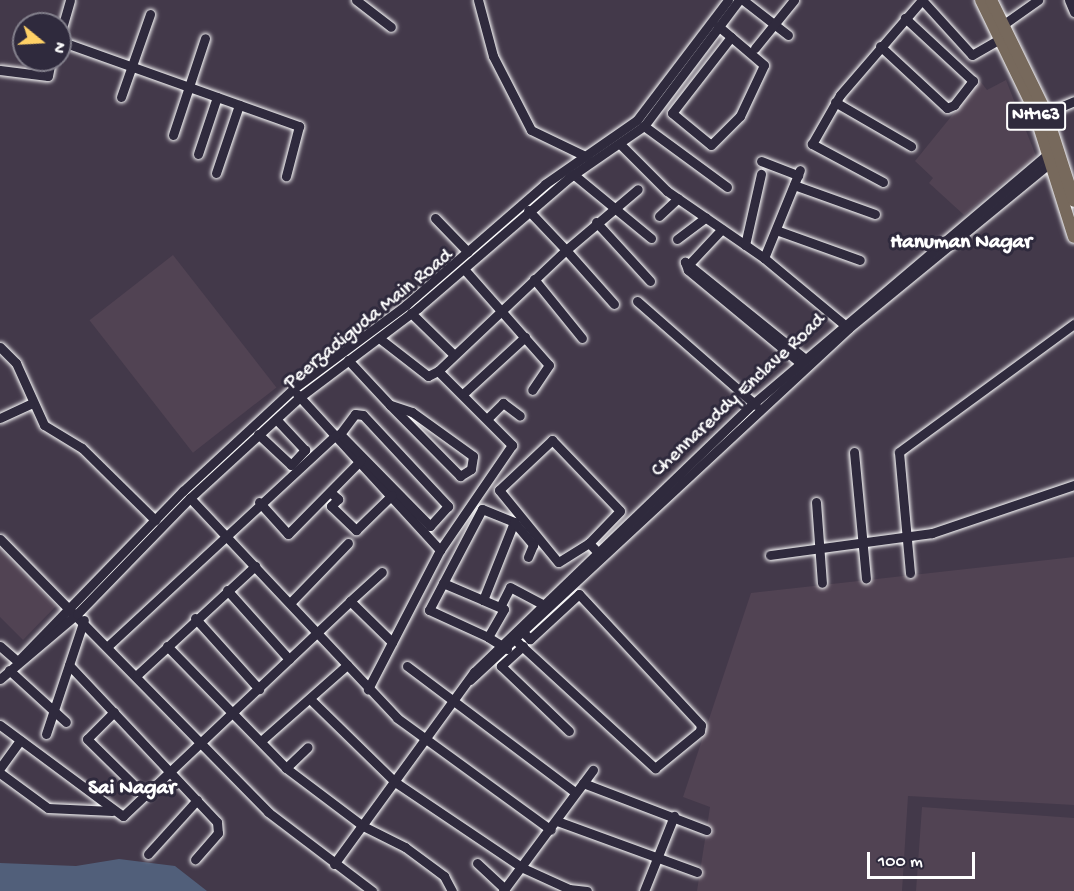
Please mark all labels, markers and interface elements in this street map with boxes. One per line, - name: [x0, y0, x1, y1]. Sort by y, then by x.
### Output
- north arrow: [12, 12, 72, 72]
- text: N: [47, 39, 68, 55]
- road number: NH163: [1006, 101, 1066, 131]
- district label: Hanuman Nagar: [890, 231, 1032, 257]
- street label: Peerzadiguda Main Road: [280, 245, 458, 395]
- street label: Chennareddy Enclave Road: [647, 309, 831, 483]
- district label: Sai Nagar: [88, 777, 176, 803]
- scale bar: [870, 840, 978, 878]
- text: 100 m: [878, 852, 923, 873]

